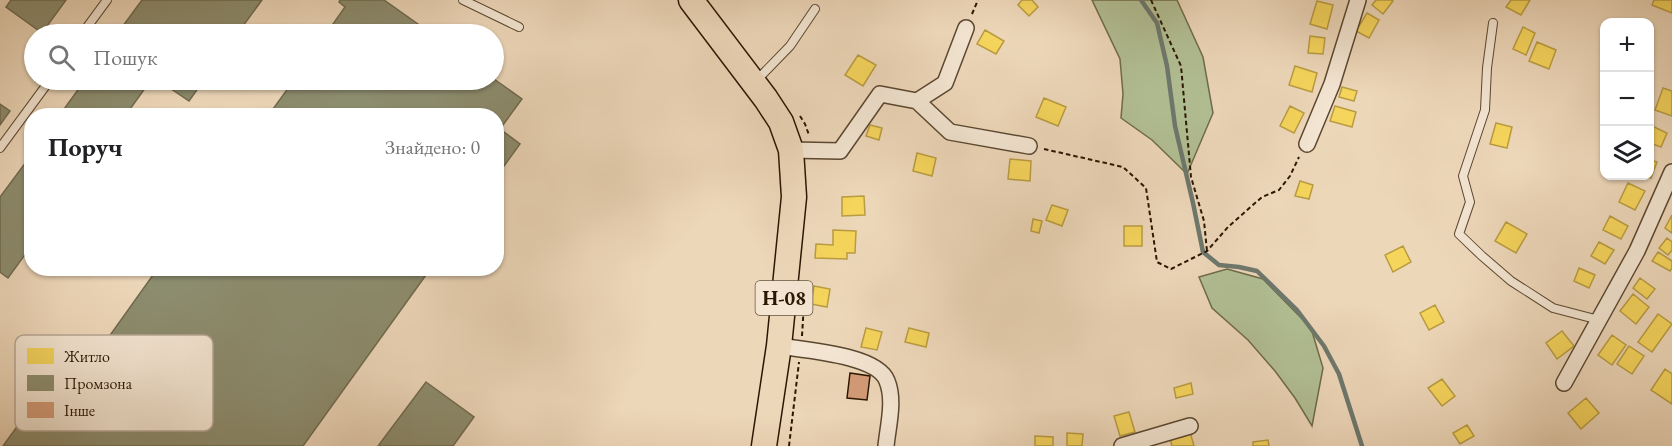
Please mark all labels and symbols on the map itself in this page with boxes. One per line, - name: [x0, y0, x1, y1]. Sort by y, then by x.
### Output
- road number: Н-08: [756, 281, 812, 315]
- legend: [15, 335, 213, 431]
- text: Житло: [63, 346, 110, 367]
- text: Промзона: [64, 373, 133, 394]
- text: Інше: [64, 400, 95, 421]

